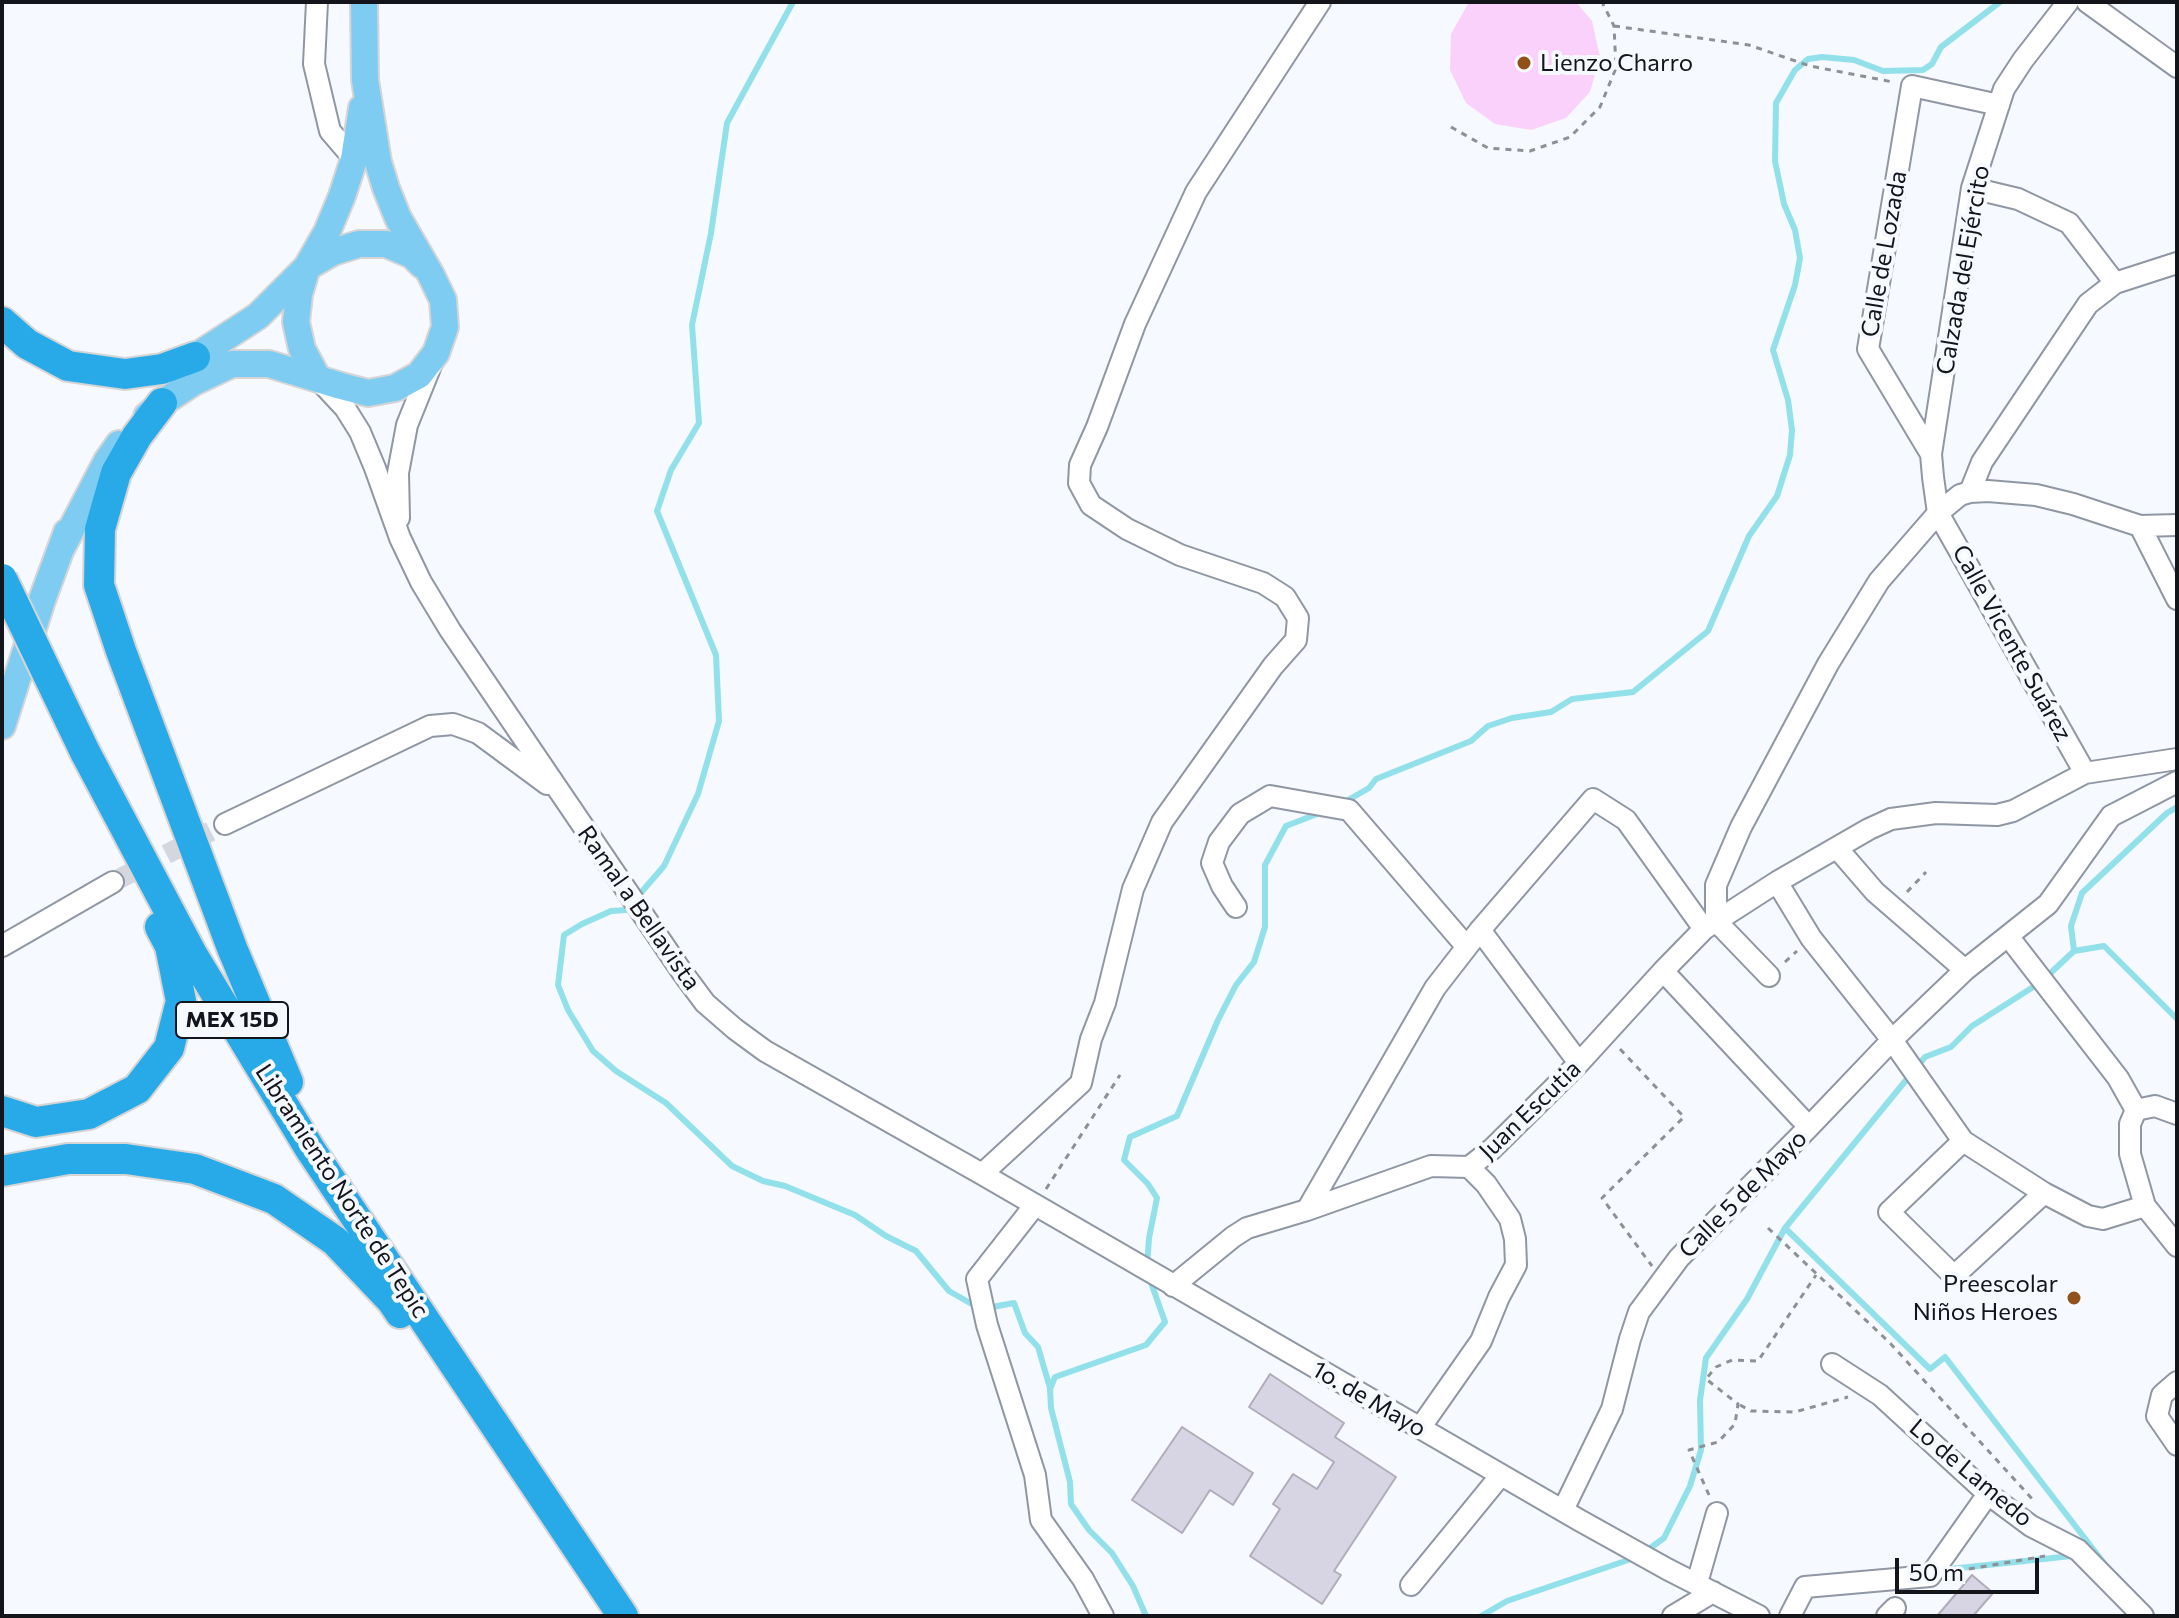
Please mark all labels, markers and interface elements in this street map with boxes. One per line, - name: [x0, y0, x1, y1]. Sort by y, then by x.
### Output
- place label: Lienzo Charro: [1540, 49, 1693, 77]
- marker: Lienzo Charro: [1515, 54, 1533, 72]
- street label: Calzada del Ejército: [1930, 163, 1996, 377]
- street label: Calle de Lozada: [1855, 169, 1913, 339]
- street label: Calle Vicente Suárez: [1946, 540, 2078, 746]
- street label: Ramal a Bellavista: [571, 820, 707, 996]
- road number: MEX 15D: [176, 1002, 288, 1038]
- street label: Juan Escutia: [1473, 1054, 1587, 1166]
- street label: Libramiento Norte de Tepic: [249, 1059, 435, 1323]
- street label: Calle 5 de Mayo: [1673, 1124, 1813, 1264]
- place label: Preescolar Niños Heroes: [1913, 1270, 2058, 1326]
- marker: Preescolar Niños Heroes: [2065, 1289, 2083, 1307]
- street label: 1o. de Mayo: [1307, 1355, 1431, 1443]
- street label: Lo de Lamedo: [1904, 1413, 2038, 1533]
- scale bar: [1899, 1542, 2043, 1592]
- text: 50 m: [1909, 1557, 1964, 1586]

